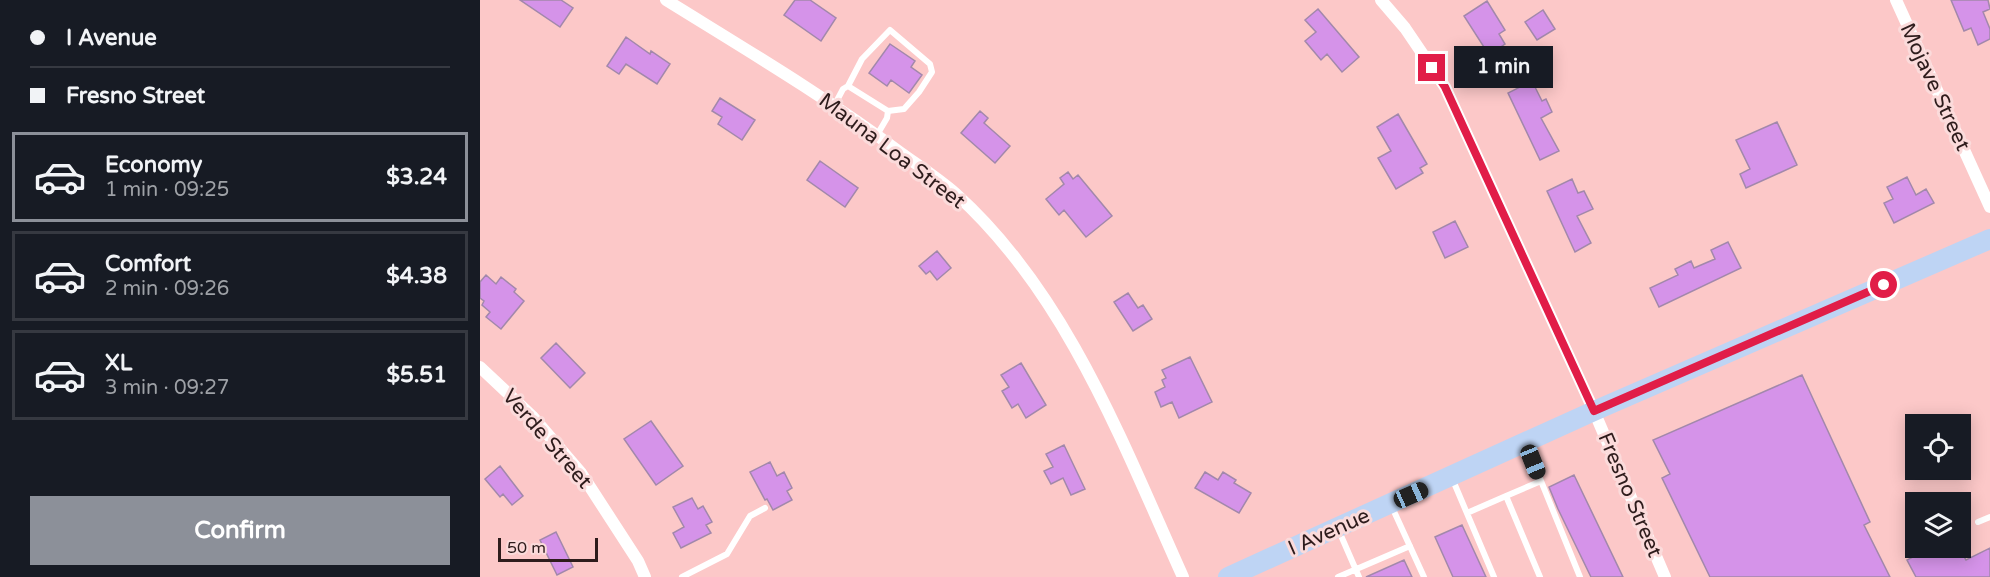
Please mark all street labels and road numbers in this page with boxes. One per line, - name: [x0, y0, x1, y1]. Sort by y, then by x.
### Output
- street label: Mojave Street: [1894, 19, 1976, 155]
- street label: Mauna Loa Street: [814, 88, 970, 214]
- street label: Verde Street: [497, 384, 597, 494]
- street label: Fresno Street: [1593, 429, 1667, 561]
- street label: I Avenue: [1284, 503, 1374, 561]

